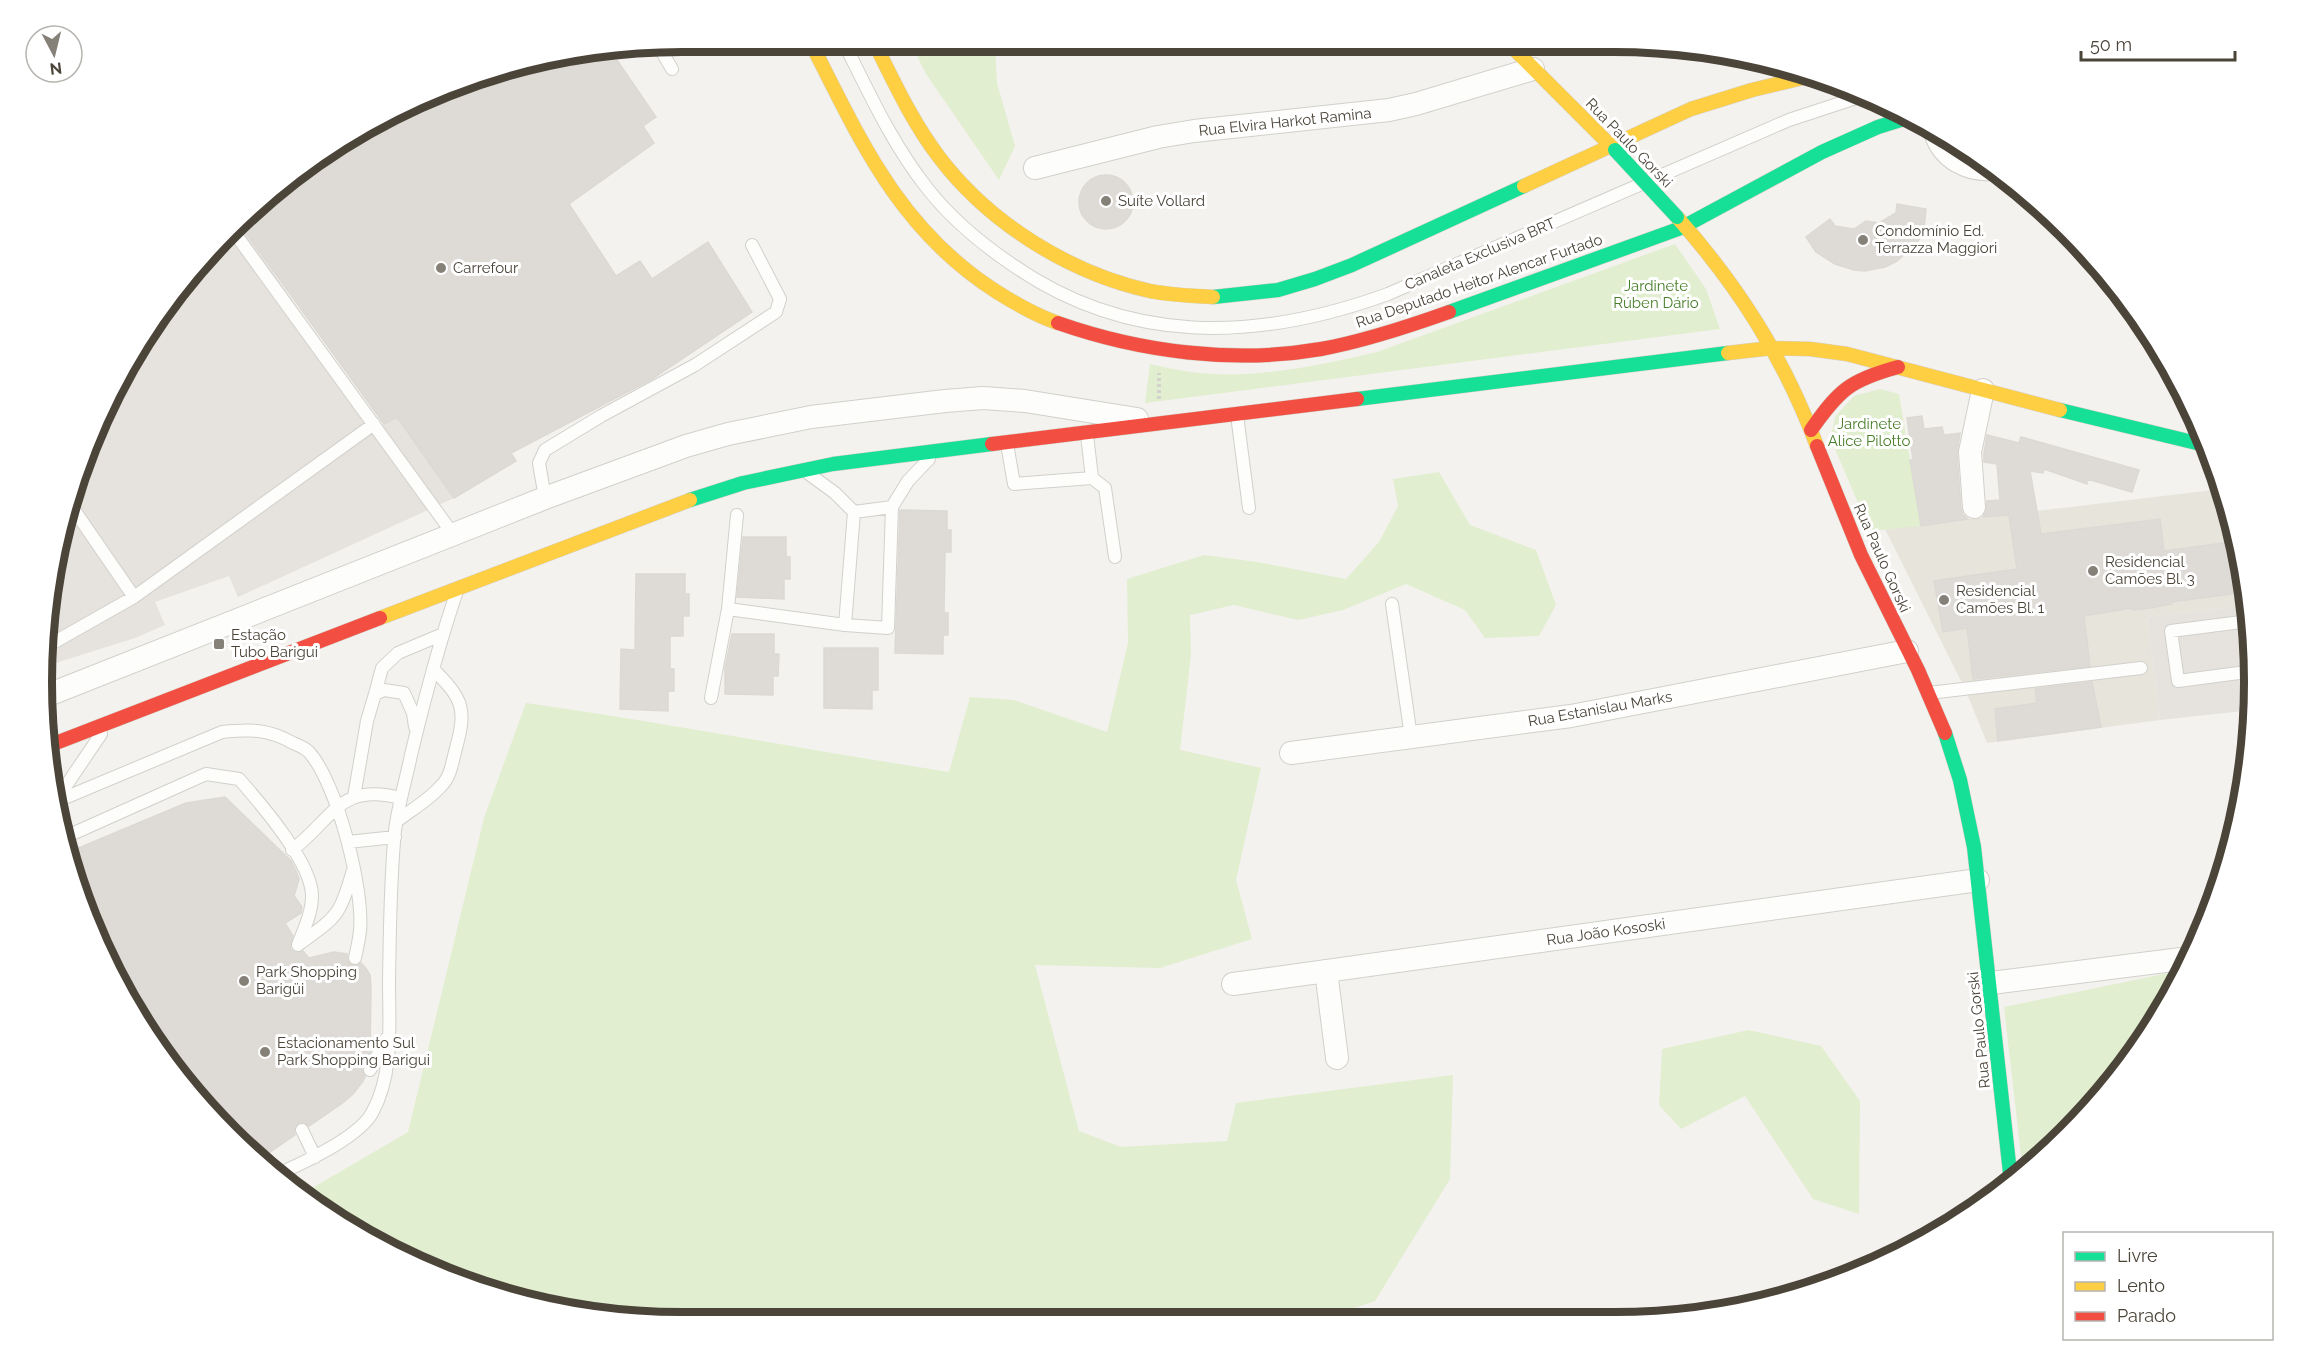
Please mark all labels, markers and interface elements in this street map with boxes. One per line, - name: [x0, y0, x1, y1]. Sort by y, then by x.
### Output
- north arrow: [24, 24, 84, 84]
- scale bar: [2081, 24, 2236, 62]
- text: 50 m: [2090, 34, 2132, 55]
- text: N: [49, 58, 63, 79]
- street label: Rua Paulo Gorski: [1582, 95, 1676, 191]
- street label: Rua Elvira Harkot Ramina: [1198, 104, 1372, 140]
- place label: Suíte Vollard: [1118, 192, 1205, 210]
- marker: Suíte Vollard: [1099, 194, 1113, 208]
- street label: Canaleta Exclusiva BRT: [1402, 214, 1558, 294]
- place label: Condomínio Ed. Terrazza Maggiori: [1875, 222, 1997, 257]
- street label: Rua Deputado Heitor Alencar Furtado: [1353, 230, 1605, 332]
- marker: Condomínio Ed. Terrazza Maggiori: [1856, 233, 1870, 247]
- place label: Carrefour: [453, 259, 519, 277]
- marker: Carrefour: [434, 261, 448, 275]
- park label: Jardinete Rúben Dário: [1613, 277, 1699, 312]
- park label: Jardinete Alice Pilotto: [1828, 415, 1910, 450]
- street label: Rua Paulo Gorski: [1850, 501, 1914, 615]
- place label: Residencial Camões Bl. 3: [2105, 553, 2195, 588]
- marker: Residencial Camões Bl. 3: [2086, 564, 2100, 578]
- place label: Residencial Camões Bl. 1: [1956, 582, 2045, 617]
- marker: Residencial Camões Bl. 1: [1937, 593, 1951, 607]
- place label: Estação Tubo Barigui: [231, 626, 318, 661]
- marker: Estação Tubo Barigui: [212, 637, 226, 651]
- street label: Rua Estanislau Marks: [1526, 687, 1674, 731]
- street label: Rua João Kososki: [1545, 915, 1667, 949]
- place label: Park Shopping Barigüi: [256, 963, 357, 998]
- street label: Rua Paulo Gorski: [1964, 971, 1994, 1089]
- marker: Park Shopping Barigüi: [237, 974, 251, 988]
- place label: Estacionamento Sul Park Shopping Barigui: [277, 1034, 430, 1069]
- marker: Estacionamento Sul Park Shopping Barigui: [258, 1045, 272, 1059]
- legend: [2063, 1232, 2273, 1340]
- text: Livre: [2117, 1245, 2158, 1266]
- text: Lento: [2117, 1275, 2165, 1296]
- text: Parado: [2117, 1305, 2176, 1326]

